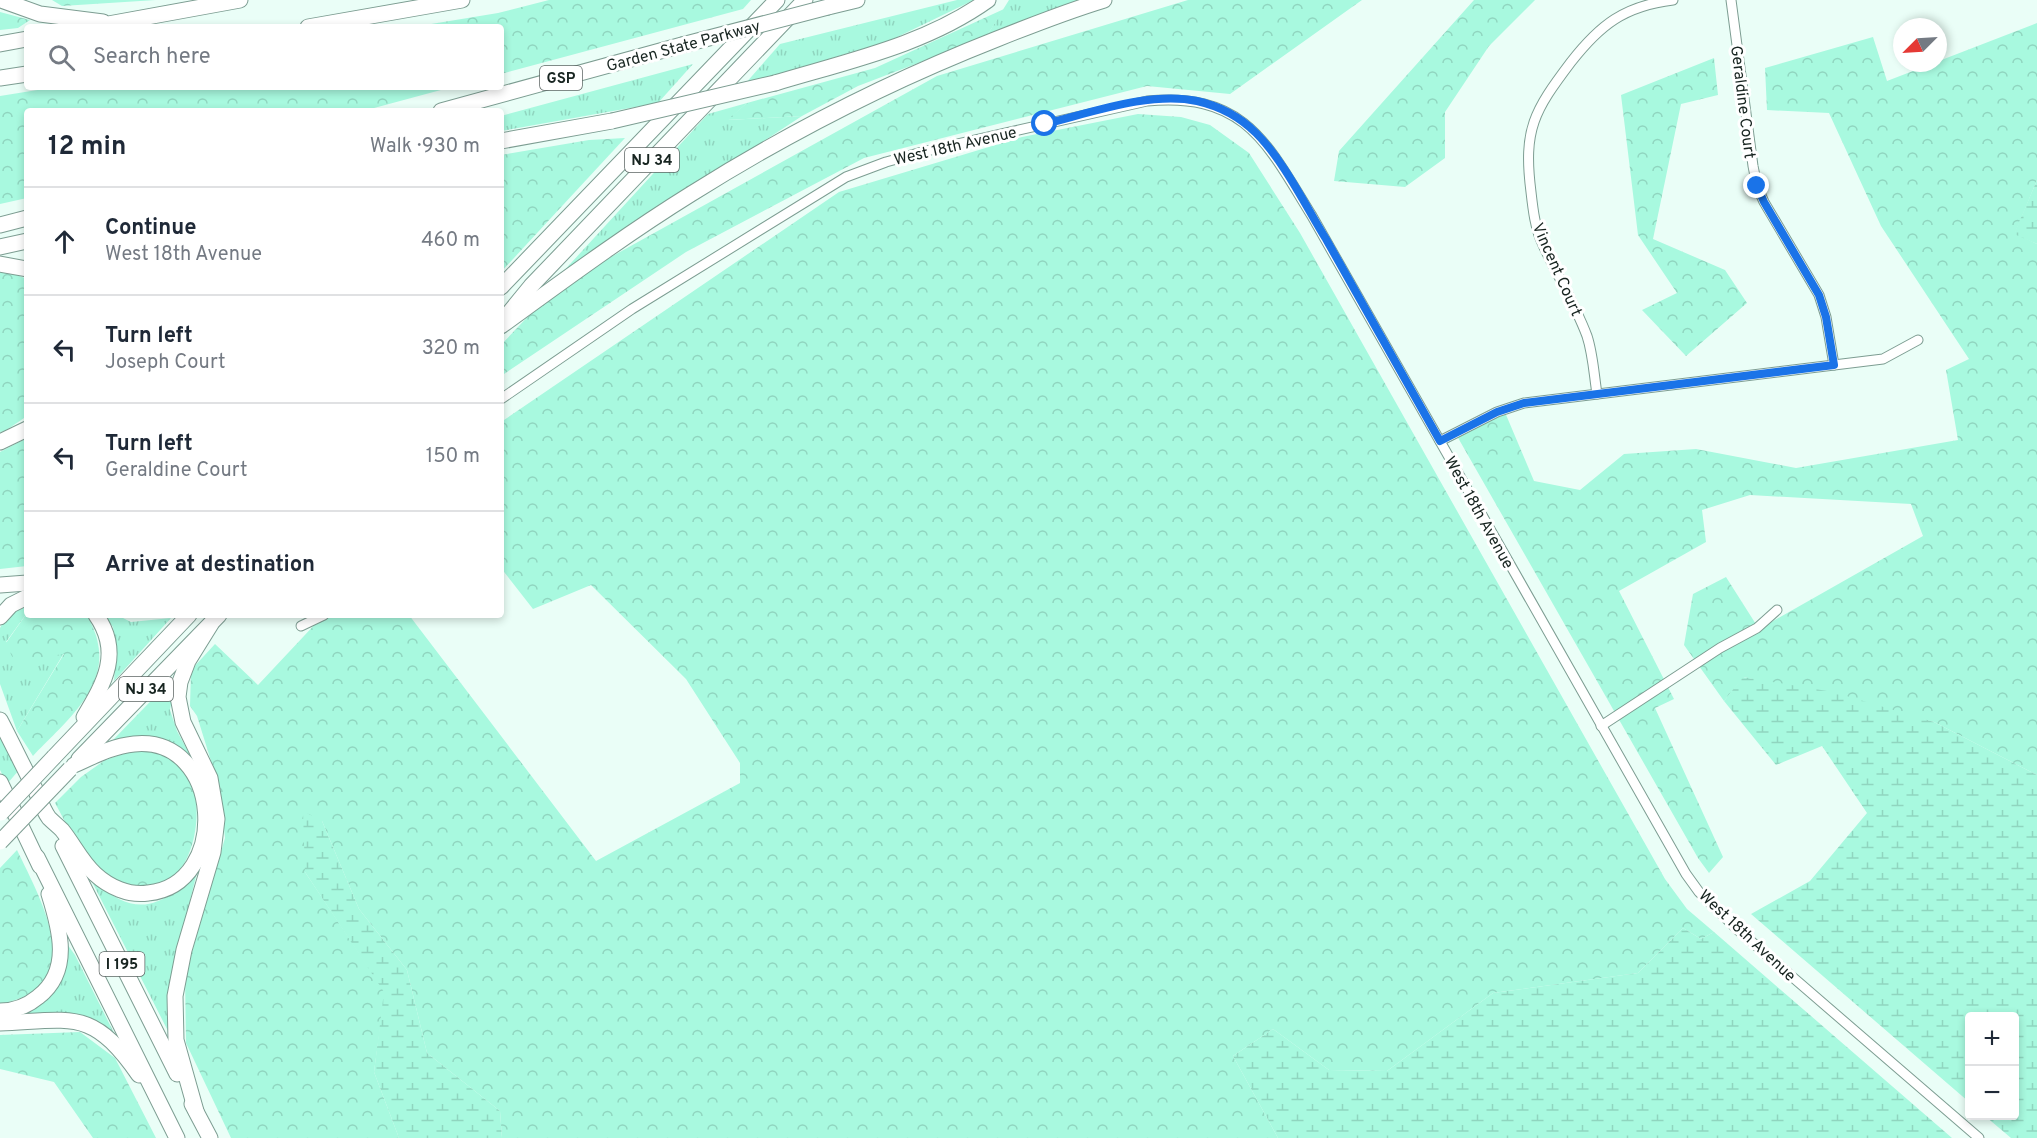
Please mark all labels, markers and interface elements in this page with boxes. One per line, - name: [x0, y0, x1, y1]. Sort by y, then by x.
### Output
- street label: Garden State Parkway: [604, 17, 763, 77]
- north arrow: [1893, 18, 1947, 72]
- search box: [24, 24, 504, 90]
- icon: search: [45, 41, 78, 74]
- text: Search here: [93, 44, 211, 71]
- street label: Geraldine Court: [1725, 44, 1759, 160]
- road number: GSP: [540, 66, 582, 90]
- route start: [1031, 110, 1057, 136]
- street label: West 18th Avenue: [892, 123, 1019, 171]
- text: 12 min: [48, 131, 126, 164]
- text: Walk · 930 m: [370, 134, 480, 160]
- road number: NJ 34: [625, 148, 679, 172]
- route end: [1743, 172, 1769, 198]
- text: Continue: [105, 215, 196, 242]
- street label: Vincent Court: [1527, 220, 1586, 320]
- icon: ahead: [48, 225, 81, 258]
- text: 460 m: [421, 228, 480, 254]
- text: West 18th Avenue: [105, 242, 262, 268]
- text: Turn left: [105, 323, 193, 350]
- icon: left: [48, 333, 81, 366]
- text: 320 m: [422, 336, 480, 362]
- text: Joseph Court: [105, 350, 226, 376]
- text: Turn left: [105, 431, 193, 458]
- icon: left: [48, 441, 81, 474]
- text: 150 m: [426, 444, 480, 470]
- street label: West 18th Avenue: [1439, 453, 1517, 573]
- text: Geraldine Court: [105, 458, 247, 484]
- icon: arrive: [48, 549, 81, 582]
- text: Arrive at destination: [105, 552, 315, 579]
- road number: NJ 34: [119, 677, 173, 701]
- street label: West 18th Avenue: [1694, 886, 1799, 987]
- road number: I 195: [100, 952, 144, 976]
- map controls: [1965, 1012, 2019, 1120]
- button: +: [1965, 1012, 2019, 1066]
- button: −: [1965, 1066, 2019, 1120]

